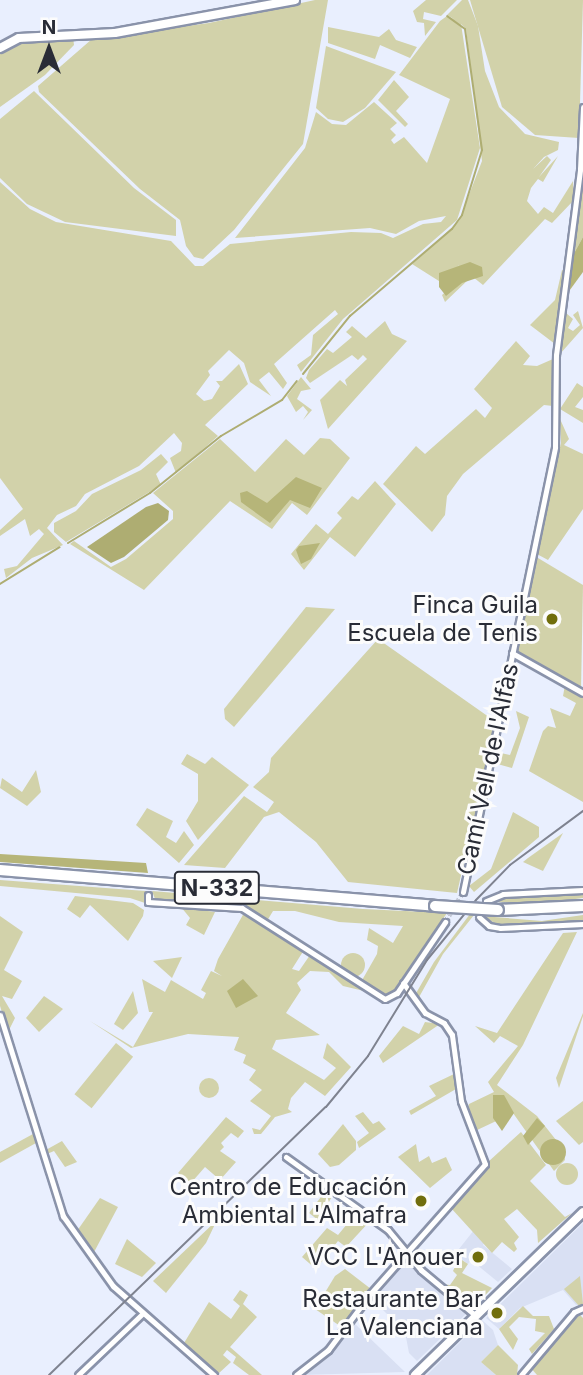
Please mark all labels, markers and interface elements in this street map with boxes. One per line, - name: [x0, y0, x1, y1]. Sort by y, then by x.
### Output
- north arrow: [14, 14, 84, 84]
- text: N: [42, 16, 56, 39]
- place label: Finca Guila Escuela de Tenis: [347, 591, 538, 647]
- marker: Finca Guila Escuela de Tenis: [544, 611, 560, 627]
- street label: Camí Vell de l'Alfàs: [451, 660, 525, 878]
- road number: N-332: [173, 868, 261, 908]
- place label: Centro de Educación Ambiental L'Almafra: [169, 1173, 407, 1229]
- marker: Centro de Educación Ambiental L'Almafra: [413, 1193, 429, 1209]
- place label: VCC L'Anouer: [307, 1243, 464, 1271]
- marker: VCC L'Anouer: [470, 1249, 486, 1265]
- place label: Restaurante Bar La Valenciana: [302, 1285, 483, 1341]
- marker: Restaurante Bar La Valenciana: [489, 1305, 505, 1321]

